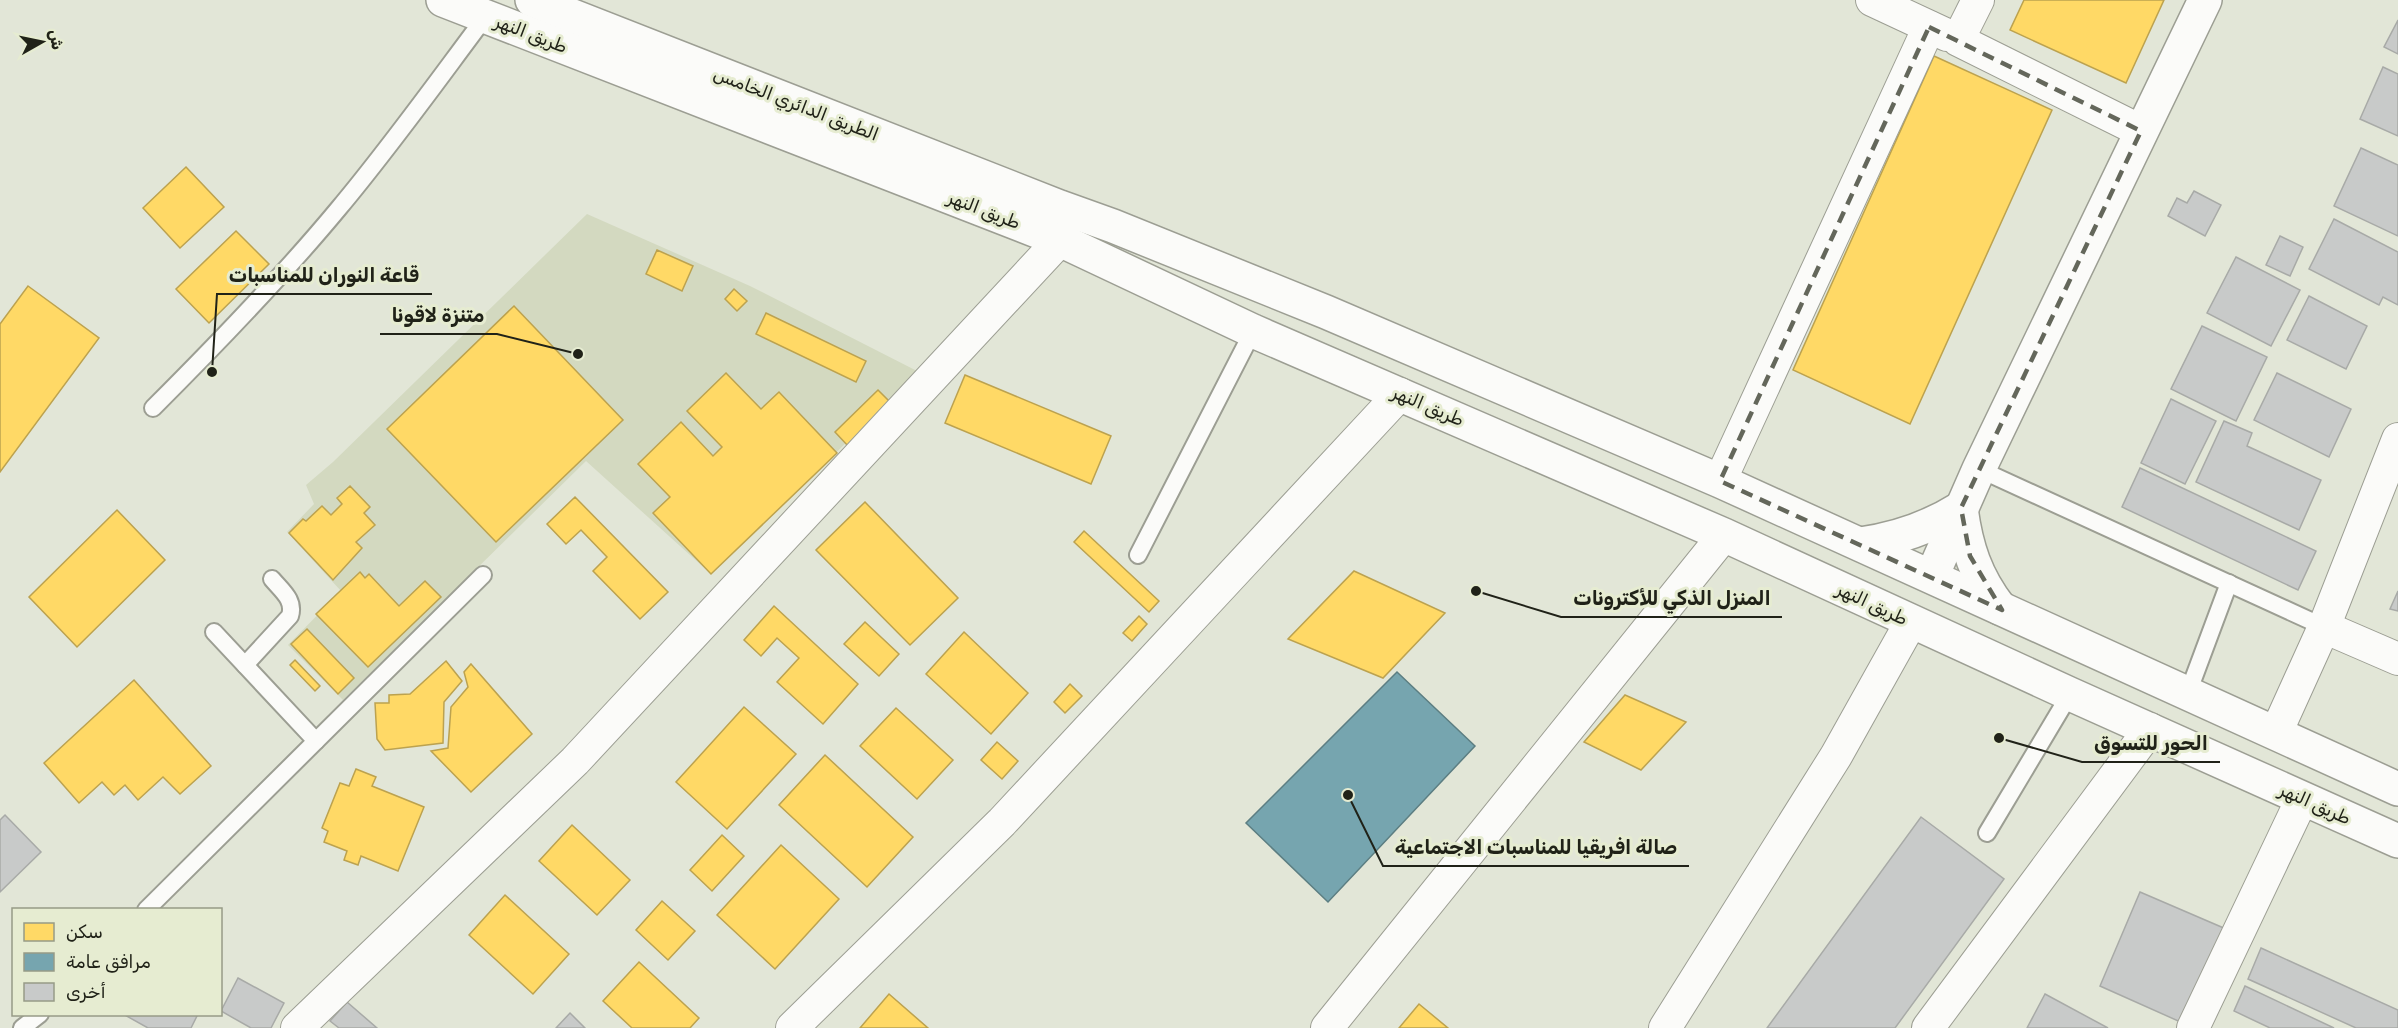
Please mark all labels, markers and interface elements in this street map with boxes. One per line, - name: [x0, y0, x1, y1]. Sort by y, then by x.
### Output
- street label: طريق النهر: [491, 10, 571, 58]
- north arrow: [12, 12, 72, 72]
- text: ش: [45, 28, 67, 51]
- street label: الطريق الدائري الخامس: [710, 62, 882, 147]
- street label: طريق النهر: [944, 186, 1024, 234]
- callout: قاعة النوران للمناسبات: [217, 256, 432, 294]
- text: قاعة النوران للمناسبات: [229, 263, 419, 287]
- callout: متنزة لاقونا: [380, 296, 497, 334]
- text: متنزة لاقونا: [392, 303, 484, 327]
- street label: طريق النهر: [1388, 381, 1467, 431]
- street label: طريق النهر: [1832, 578, 1911, 630]
- callout: المنزل الذكي للأكترونات: [1561, 579, 1782, 617]
- text: المنزل الذكي للأكترونات: [1573, 586, 1771, 614]
- callout: الحور للتسوق: [2082, 724, 2220, 762]
- text: الحور للتسوق: [2094, 731, 2208, 755]
- street label: طريق النهر: [2275, 778, 2354, 830]
- callout: صالة افريقيا للمناسبات الاجتماعية: [1383, 828, 1689, 866]
- text: صالة افريقيا للمناسبات الاجتماعية: [1395, 835, 1677, 859]
- legend: [12, 908, 222, 1016]
- text: سكن: [66, 921, 103, 943]
- text: مرافق عامة: [66, 951, 151, 973]
- text: أخرى: [66, 981, 106, 1003]

